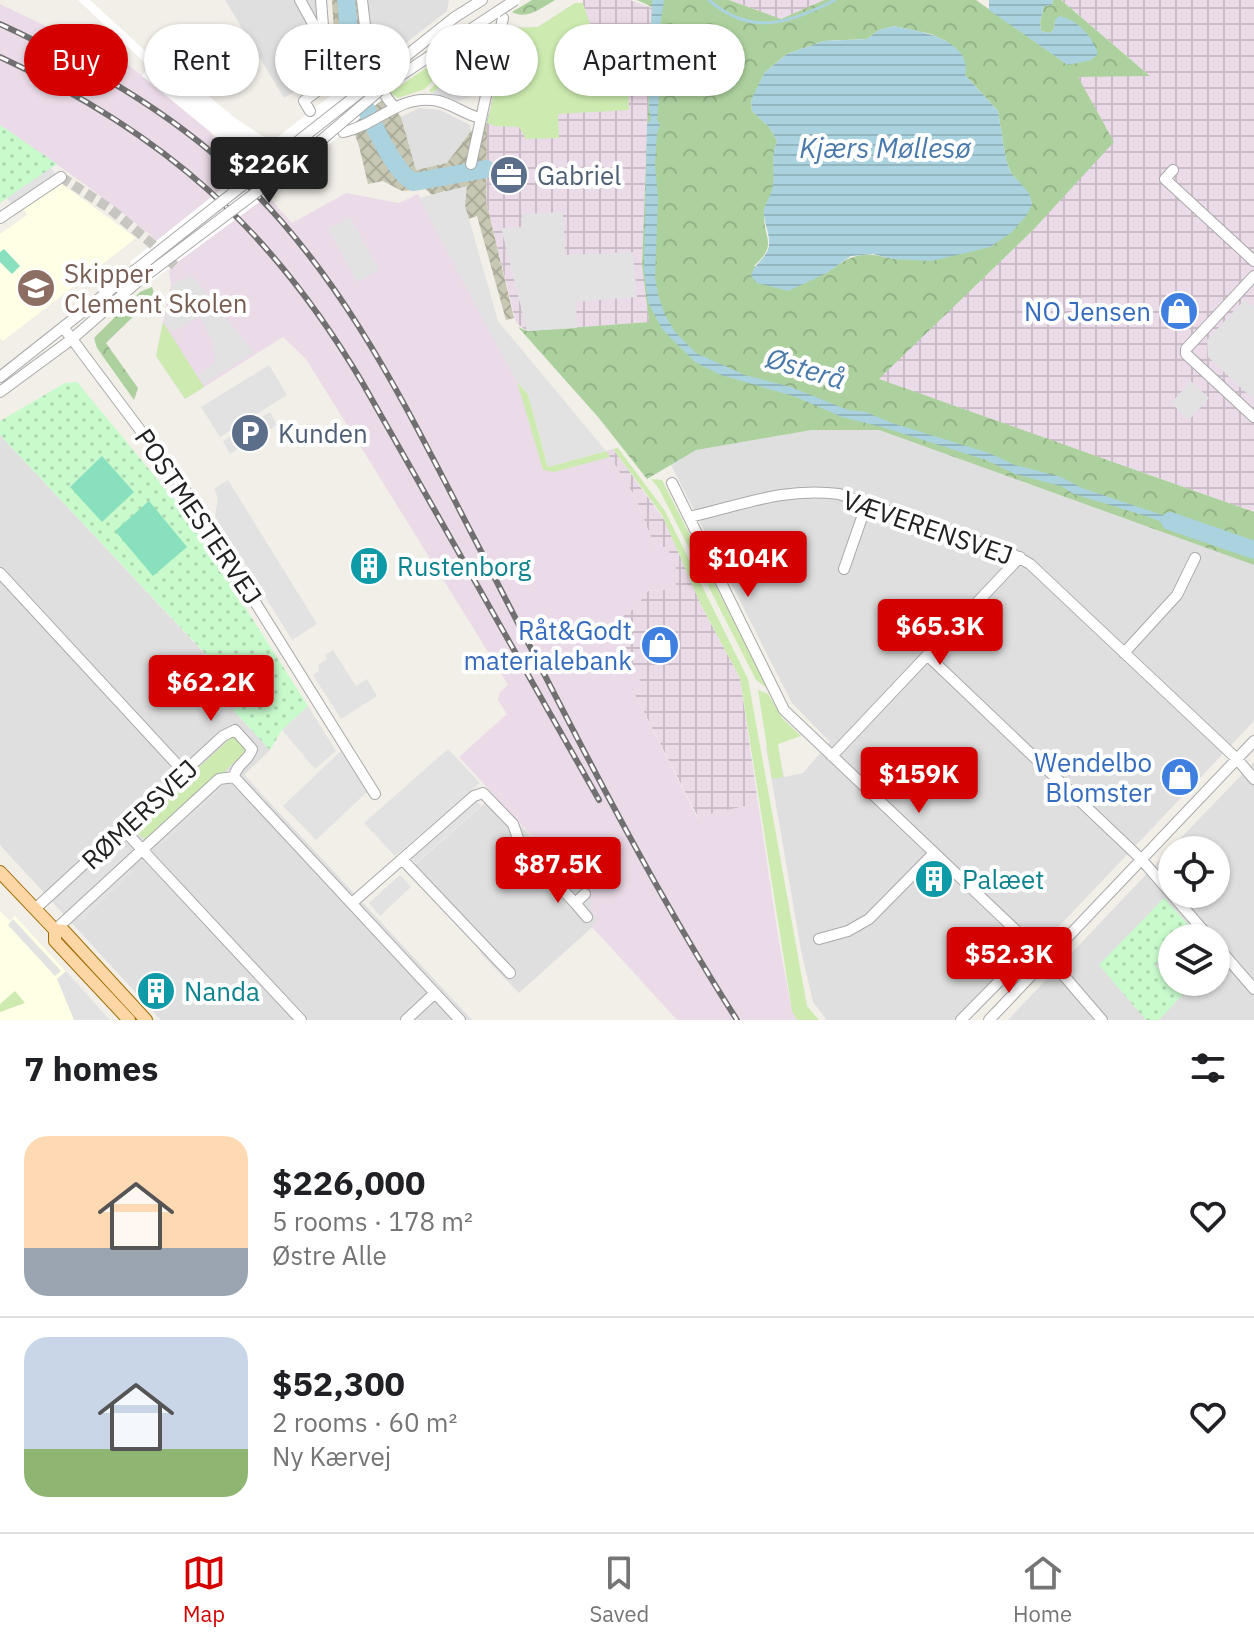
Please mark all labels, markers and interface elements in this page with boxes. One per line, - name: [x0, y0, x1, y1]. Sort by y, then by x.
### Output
- chip: Buy: [24, 24, 128, 96]
- chip: Rent: [144, 24, 259, 96]
- chip: Filters: [275, 24, 410, 96]
- chip: New: [426, 24, 538, 96]
- chip: Apartment: [554, 24, 745, 96]
- water label: Kjærs Møllesø: [799, 129, 971, 166]
- pin: $226K: [213, 137, 325, 205]
- text: $226K: [229, 146, 309, 180]
- office icon: Gabriel: [488, 154, 530, 196]
- place label: Gabriel: [537, 158, 621, 192]
- place label: Skipper Clement Skolen: [64, 256, 248, 320]
- school or university icon: Skipper Clement Skolen: [15, 267, 57, 309]
- shop icon: NO Jensen: [1158, 290, 1200, 332]
- place label: NO Jensen: [1024, 294, 1151, 328]
- water label: Østerå: [762, 338, 850, 398]
- parking icon: Kunden: [229, 412, 271, 454]
- place label: Kunden: [278, 416, 368, 450]
- street label: POSTMESTERVEJ: [128, 422, 270, 610]
- street label: VÆVERENSVEJ: [838, 482, 1018, 572]
- pin: $104K: [692, 531, 804, 599]
- text: $104K: [708, 540, 788, 574]
- building icon: Rustenborg: [348, 545, 390, 587]
- place label: Rustenborg: [397, 549, 532, 583]
- pin: $65.3K: [875, 599, 1005, 667]
- text: $65.3K: [896, 608, 984, 642]
- place label: Råt&Godt materialebank: [463, 613, 632, 677]
- shop icon: Råt&Godt materialebank: [639, 624, 681, 666]
- pin: $62.2K: [146, 655, 276, 723]
- text: $62.2K: [167, 664, 255, 698]
- place label: Wendelbo Blomster: [1034, 745, 1152, 809]
- pin: $159K: [863, 747, 975, 815]
- street label: RØMERSVEJ: [74, 752, 204, 876]
- text: $159K: [879, 756, 959, 790]
- shop icon: Wendelbo Blomster: [1159, 756, 1201, 798]
- map controls: [1158, 836, 1230, 996]
- button: locate: [1158, 836, 1230, 908]
- pin: $87.5K: [493, 837, 623, 905]
- text: $87.5K: [514, 846, 602, 880]
- building icon: Palæet: [913, 858, 955, 900]
- place label: Palæet: [962, 862, 1044, 896]
- button: layers: [1158, 924, 1230, 996]
- pin: $52.3K: [944, 927, 1074, 995]
- text: $52.3K: [965, 936, 1053, 970]
- building icon: Nanda: [135, 970, 177, 1012]
- place label: Nanda: [184, 974, 260, 1008]
- text: 7 homes: [24, 1046, 159, 1090]
- icon: filters: [1186, 1046, 1230, 1090]
- text: $226,000: [272, 1160, 425, 1204]
- icon: home: [88, 1168, 184, 1264]
- icon: heart: [1186, 1194, 1230, 1238]
- text: 5 rooms · 178 m²: [272, 1204, 473, 1238]
- text: Østre Alle: [272, 1238, 387, 1272]
- text: $52,300: [272, 1361, 405, 1405]
- icon: home: [88, 1369, 184, 1465]
- icon: heart: [1186, 1395, 1230, 1439]
- text: 2 rooms · 60 m²: [272, 1405, 457, 1439]
- text: Ny Kærvej: [272, 1439, 391, 1473]
- tab: Map: [182, 1551, 226, 1628]
- tab: Saved: [589, 1551, 649, 1628]
- tab: Home: [1013, 1551, 1072, 1628]

